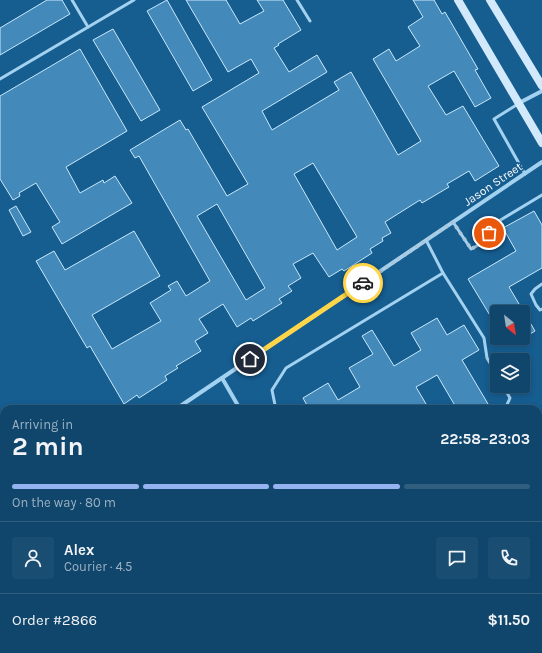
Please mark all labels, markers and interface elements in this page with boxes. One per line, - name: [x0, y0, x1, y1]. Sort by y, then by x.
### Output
- street label: Jason Street: [461, 159, 525, 209]
- pin: [472, 216, 506, 250]
- icon: bag: [478, 222, 500, 244]
- courier: [343, 263, 383, 303]
- icon: car: [352, 272, 374, 294]
- north arrow: [490, 305, 530, 345]
- map controls: [490, 305, 530, 393]
- pin: [233, 342, 267, 376]
- icon: home: [239, 348, 261, 370]
- button: layers: [490, 353, 530, 393]
- text: Arriving in: [12, 417, 73, 432]
- text: 22:58–23:03: [440, 430, 530, 448]
- text: 2 min: [12, 431, 84, 462]
- text: On the way · 80 m: [12, 495, 116, 510]
- button: person: [12, 537, 54, 579]
- button: chat: [436, 537, 478, 579]
- button: phone: [488, 537, 530, 579]
- text: Alex: [64, 541, 94, 559]
- text: Courier · 4.5: [64, 559, 132, 574]
- text: Order #2866: [12, 611, 97, 629]
- text: $11.50: [488, 611, 530, 629]

